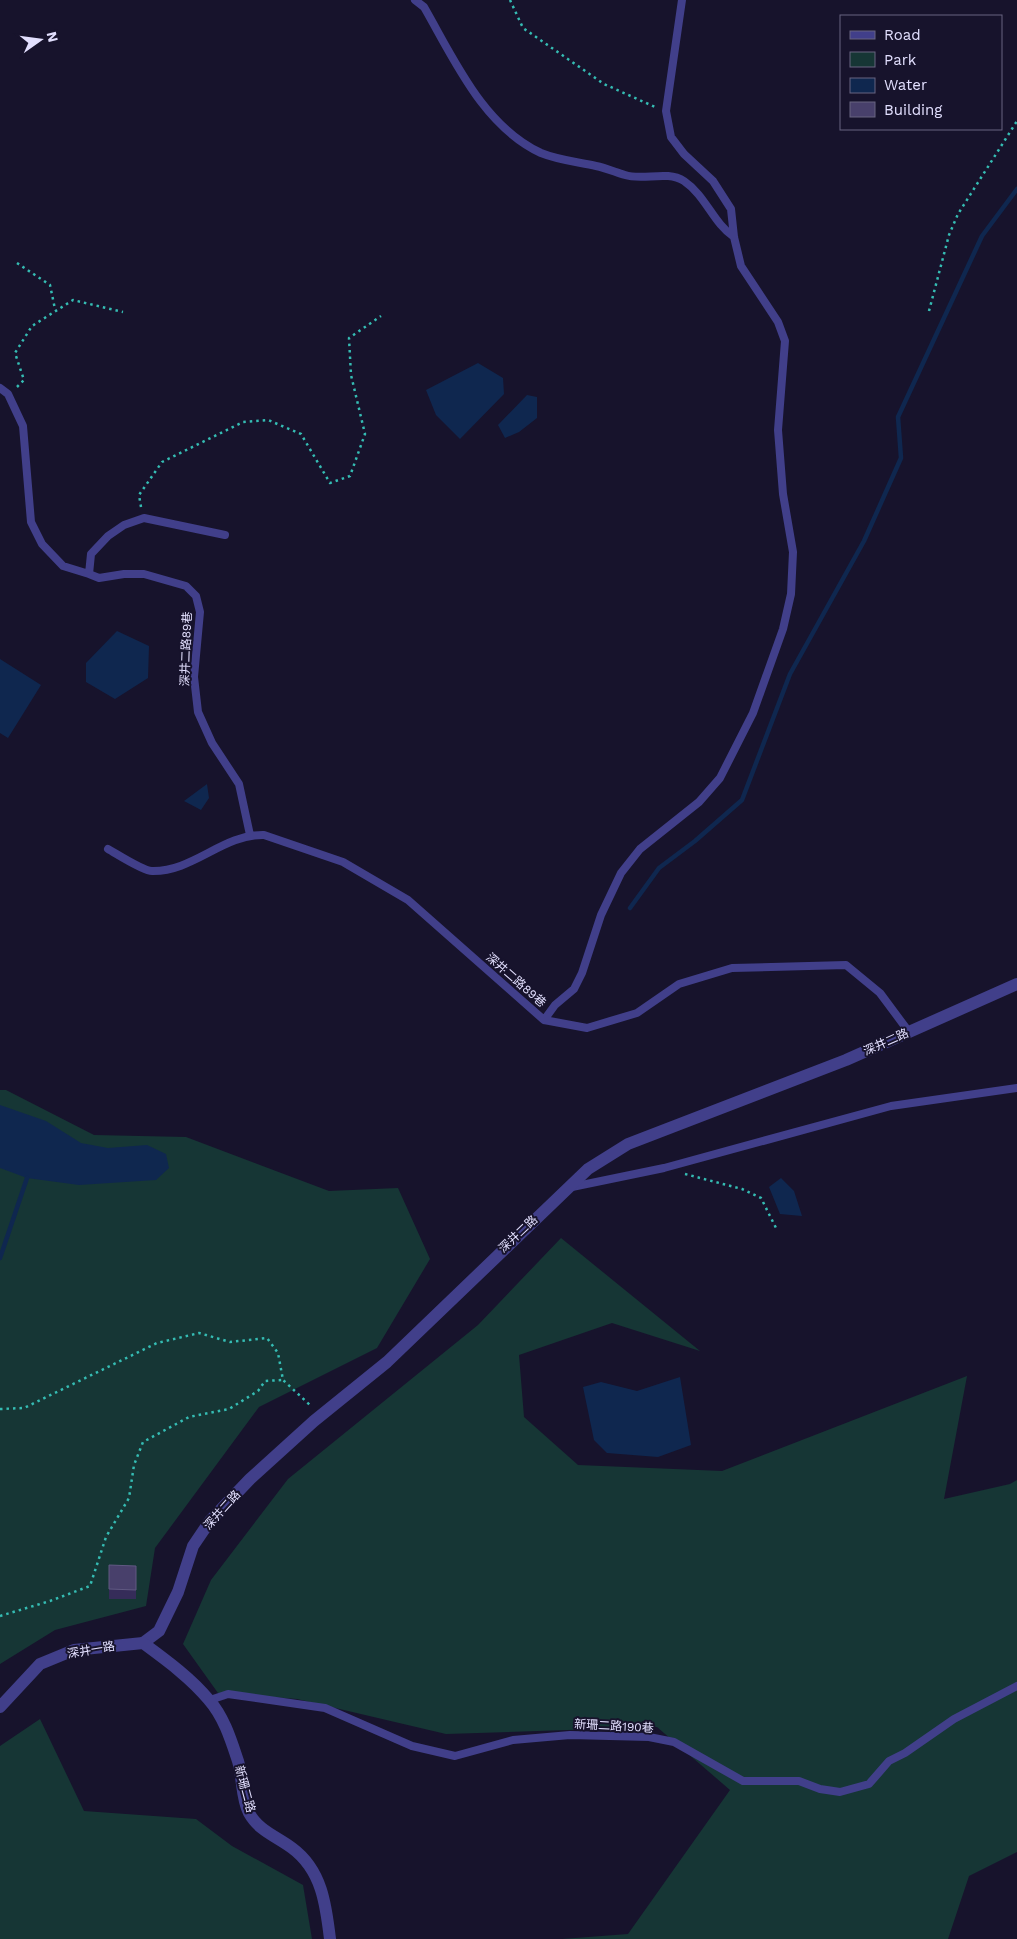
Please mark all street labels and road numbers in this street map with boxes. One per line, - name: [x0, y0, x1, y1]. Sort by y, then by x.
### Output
- street label: 深井二路89巷: [178, 611, 194, 687]
- street label: 深井二路89巷: [483, 950, 549, 1010]
- street label: 深井二路: [861, 1026, 911, 1058]
- street label: 深井二路: [496, 1213, 540, 1255]
- street label: 深井二路: [201, 1487, 243, 1533]
- street label: 深井一路: [66, 1639, 116, 1661]
- street label: 新珊二路190巷: [574, 1717, 654, 1735]
- street label: 新珊二路: [232, 1764, 258, 1814]

